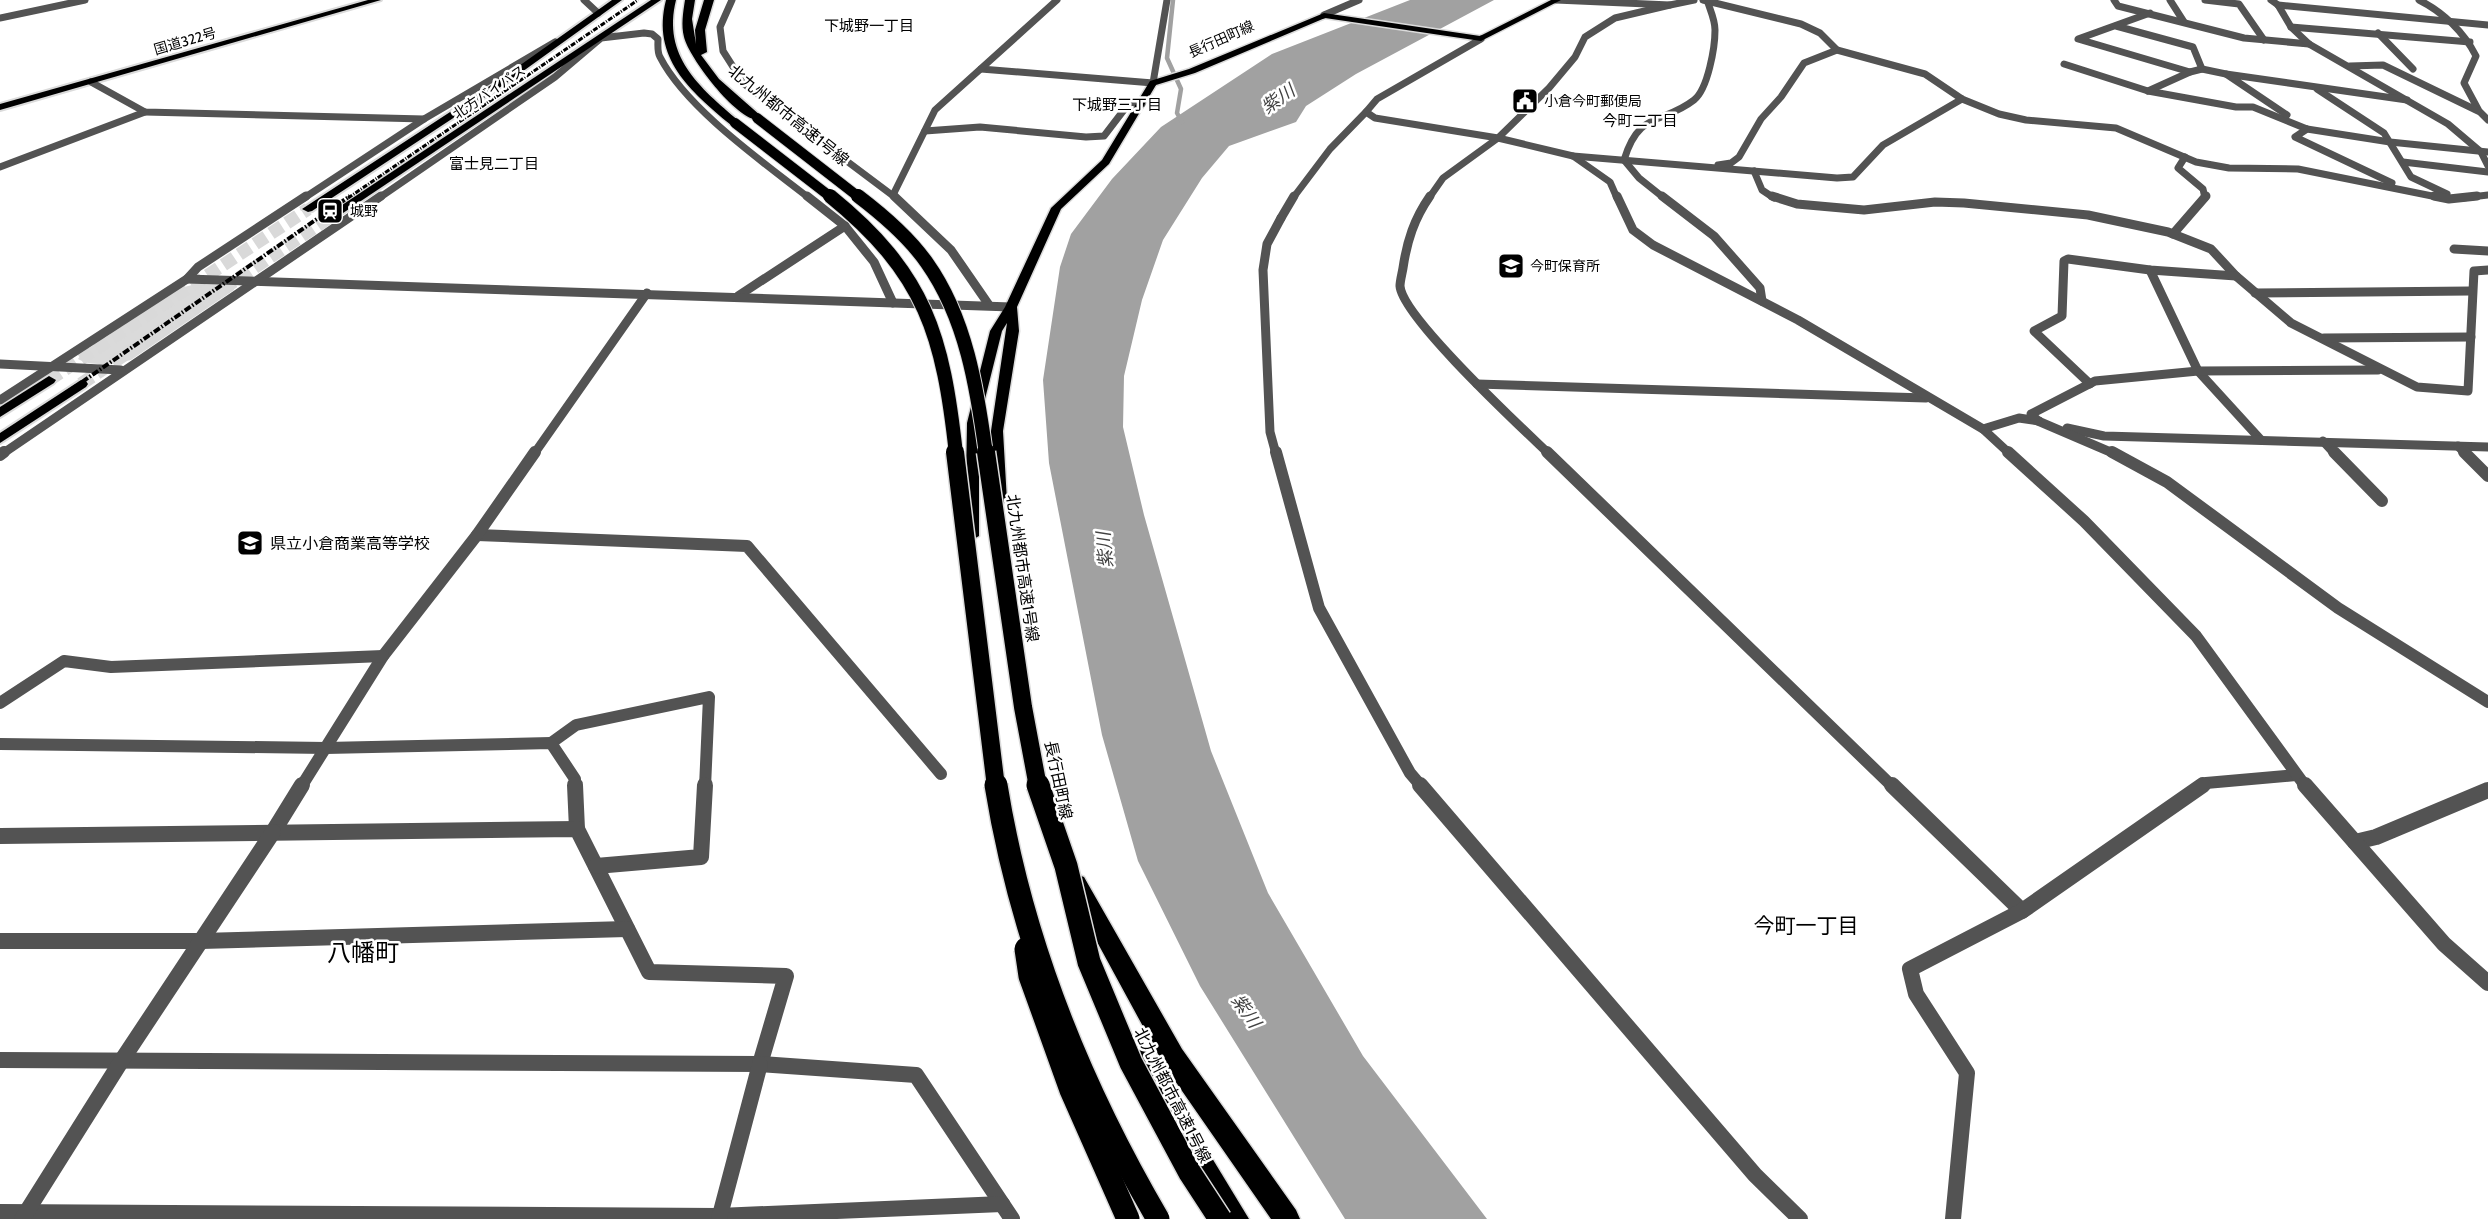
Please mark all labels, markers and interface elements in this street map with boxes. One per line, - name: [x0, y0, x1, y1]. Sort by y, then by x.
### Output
- district label: 下城野一丁目: [824, 17, 914, 35]
- street label: 長行田町線: [1185, 17, 1257, 61]
- street label: 国道322号: [152, 23, 218, 59]
- street label: 北方バイパス: [449, 61, 529, 123]
- street label: 北九州都市高速1号線: [725, 61, 853, 170]
- water label: 紫川: [1257, 79, 1301, 118]
- public building icon: 小倉今町郵便局: [1510, 86, 1540, 116]
- place label: 小倉今町郵便局: [1544, 92, 1642, 110]
- district label: 下城野三丁目: [1072, 96, 1162, 114]
- district label: 今町二丁目: [1602, 112, 1678, 130]
- district label: 富士見二丁目: [449, 155, 539, 173]
- station icon: 城野: [315, 196, 345, 226]
- place label: 城野: [350, 202, 378, 220]
- school or university icon: 今町保育所: [1496, 251, 1526, 281]
- place label: 今町保育所: [1530, 257, 1600, 275]
- street label: 北九州都市高速1号線: [1003, 493, 1042, 643]
- school or university icon: 県立小倉商業高等学校: [235, 528, 265, 558]
- water label: 紫川: [1092, 529, 1118, 569]
- place label: 県立小倉商業高等学校: [270, 534, 430, 553]
- street label: 長行田町線: [1041, 739, 1076, 821]
- district label: 今町一丁目: [1754, 913, 1859, 938]
- district label: 八幡町: [327, 938, 399, 967]
- water label: 紫川: [1227, 990, 1266, 1034]
- street label: 北九州都市高速1号線: [1130, 1024, 1215, 1166]

